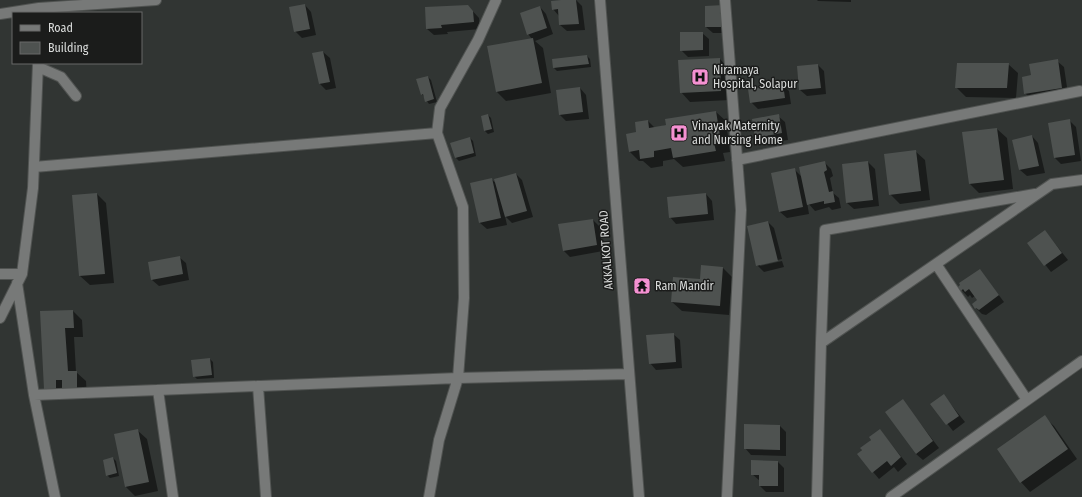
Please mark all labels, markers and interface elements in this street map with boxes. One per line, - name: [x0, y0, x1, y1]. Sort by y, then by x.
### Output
- legend: [12, 12, 142, 64]
- text: Road: [48, 21, 73, 35]
- text: Building: [48, 41, 89, 55]
- place label: Niramaya Hospital, Solapur: [713, 63, 798, 91]
- hospital icon: Niramaya Hospital, Solapur: [690, 67, 710, 87]
- place label: Vinayak Maternity and Nursing Home: [692, 119, 783, 147]
- hospital icon: Vinayak Maternity and Nursing Home: [669, 123, 689, 143]
- street label: AKKALKOT ROAD: [596, 210, 616, 290]
- temple icon: Ram Mandir: [632, 276, 652, 296]
- place label: Ram Mandir: [655, 279, 715, 293]

